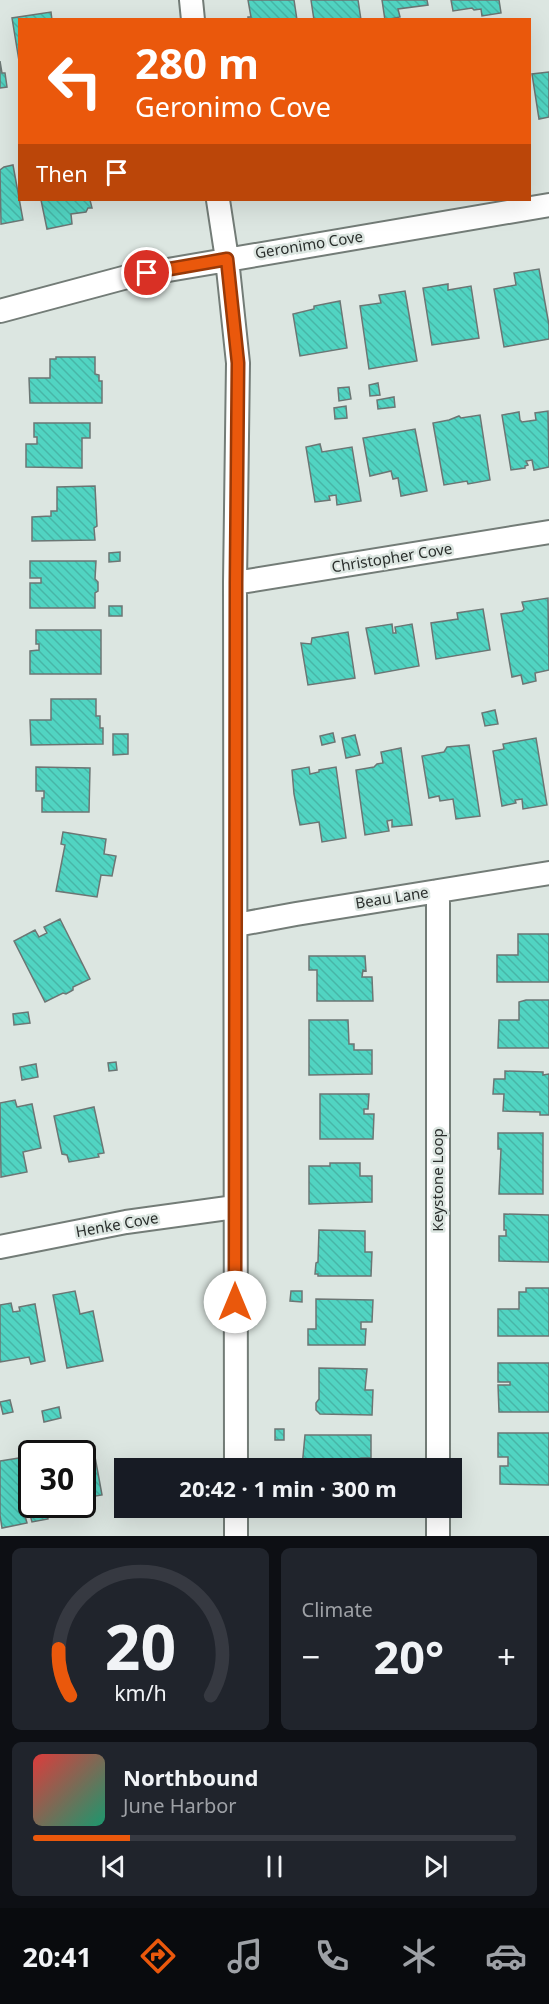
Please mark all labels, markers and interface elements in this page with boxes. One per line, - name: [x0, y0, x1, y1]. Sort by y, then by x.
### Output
- text: 280 m: [135, 34, 259, 91]
- icon: left: [36, 42, 114, 120]
- text: Geronimo Cove: [135, 88, 331, 125]
- icon: arrive: [100, 156, 133, 189]
- text: Then: [36, 158, 88, 188]
- street label: Geronimo Cove: [254, 226, 364, 262]
- pin: [121, 247, 172, 298]
- icon: arrive: [130, 256, 163, 289]
- street label: Christopher Cove: [330, 538, 454, 576]
- street label: Beau Lane: [354, 881, 430, 913]
- street label: Keystone Loop: [427, 1128, 447, 1232]
- street label: Henke Cove: [74, 1207, 160, 1241]
- position arrow: [203, 1270, 267, 1334]
- speed limit sign: 30: [18, 1440, 96, 1518]
- text: 20:42 · 1 min · 300 m: [179, 1473, 397, 1503]
- text: Climate: [302, 1596, 373, 1623]
- text: 20: [105, 1603, 176, 1688]
- text: 20°: [373, 1626, 444, 1687]
- text: −: [302, 1634, 320, 1679]
- text: +: [497, 1634, 516, 1679]
- text: km/h: [114, 1678, 167, 1707]
- text: Northbound: [123, 1762, 258, 1792]
- text: June Harbor: [123, 1792, 237, 1819]
- icon: previous: [97, 1850, 130, 1883]
- icon: pause: [258, 1850, 291, 1883]
- icon: next: [419, 1850, 452, 1883]
- icon: directions: [137, 1935, 179, 1977]
- icon: music: [224, 1935, 266, 1977]
- icon: phone: [311, 1935, 353, 1977]
- icon: climate: [398, 1935, 440, 1977]
- icon: car: [485, 1935, 527, 1977]
- text: 20:41: [22, 1938, 92, 1975]

